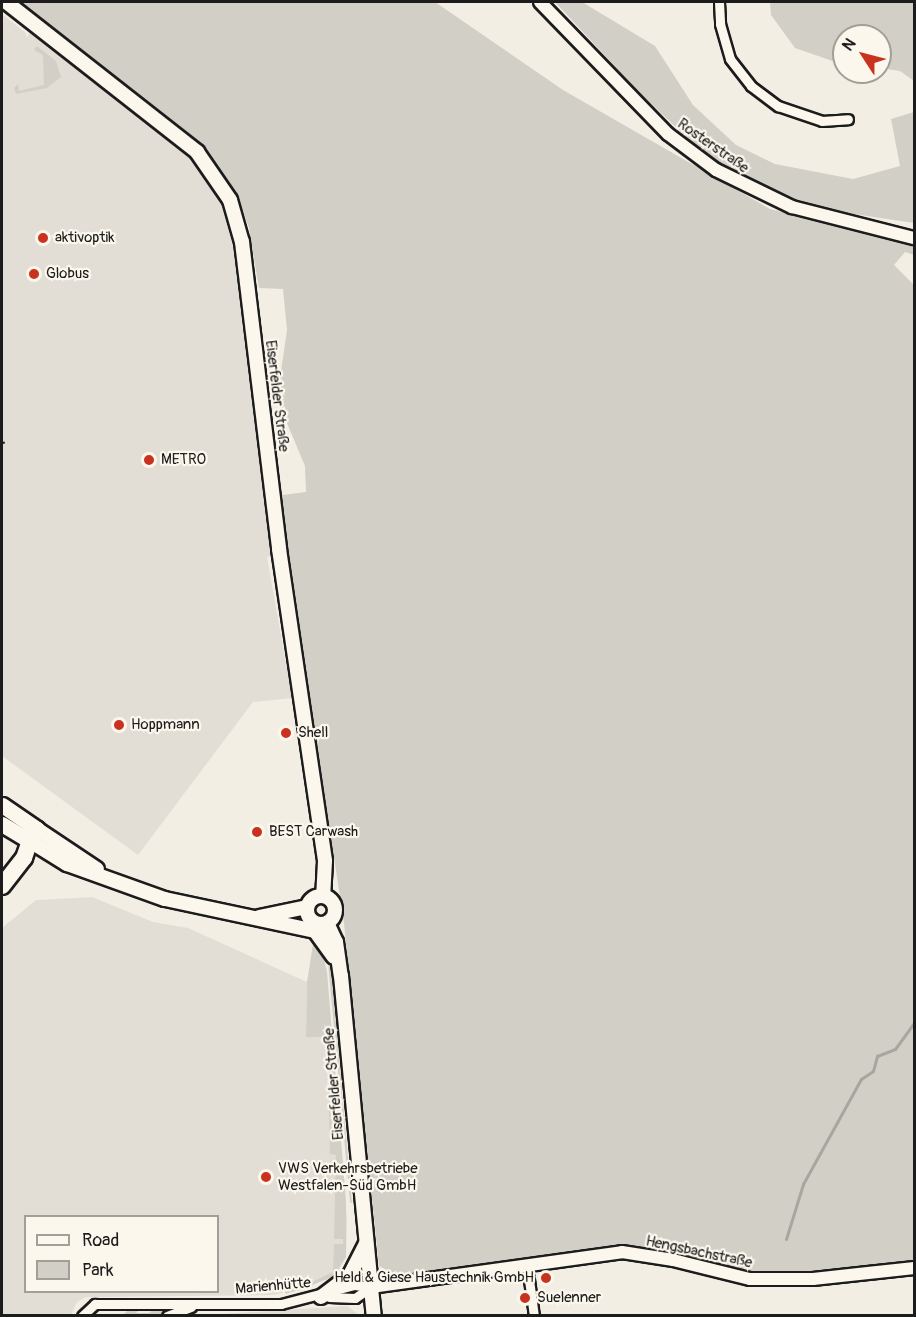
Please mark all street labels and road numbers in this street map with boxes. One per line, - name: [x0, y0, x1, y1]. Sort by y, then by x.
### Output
- street label: Rosterstraße: [674, 115, 752, 177]
- street label: Eiserfelder Straße: [261, 339, 293, 453]
- street label: Eiserfelder Straße: [320, 1027, 348, 1141]
- street label: Hengsbachstraße: [644, 1232, 754, 1272]
- street label: Marienhütte: [235, 1274, 311, 1298]

